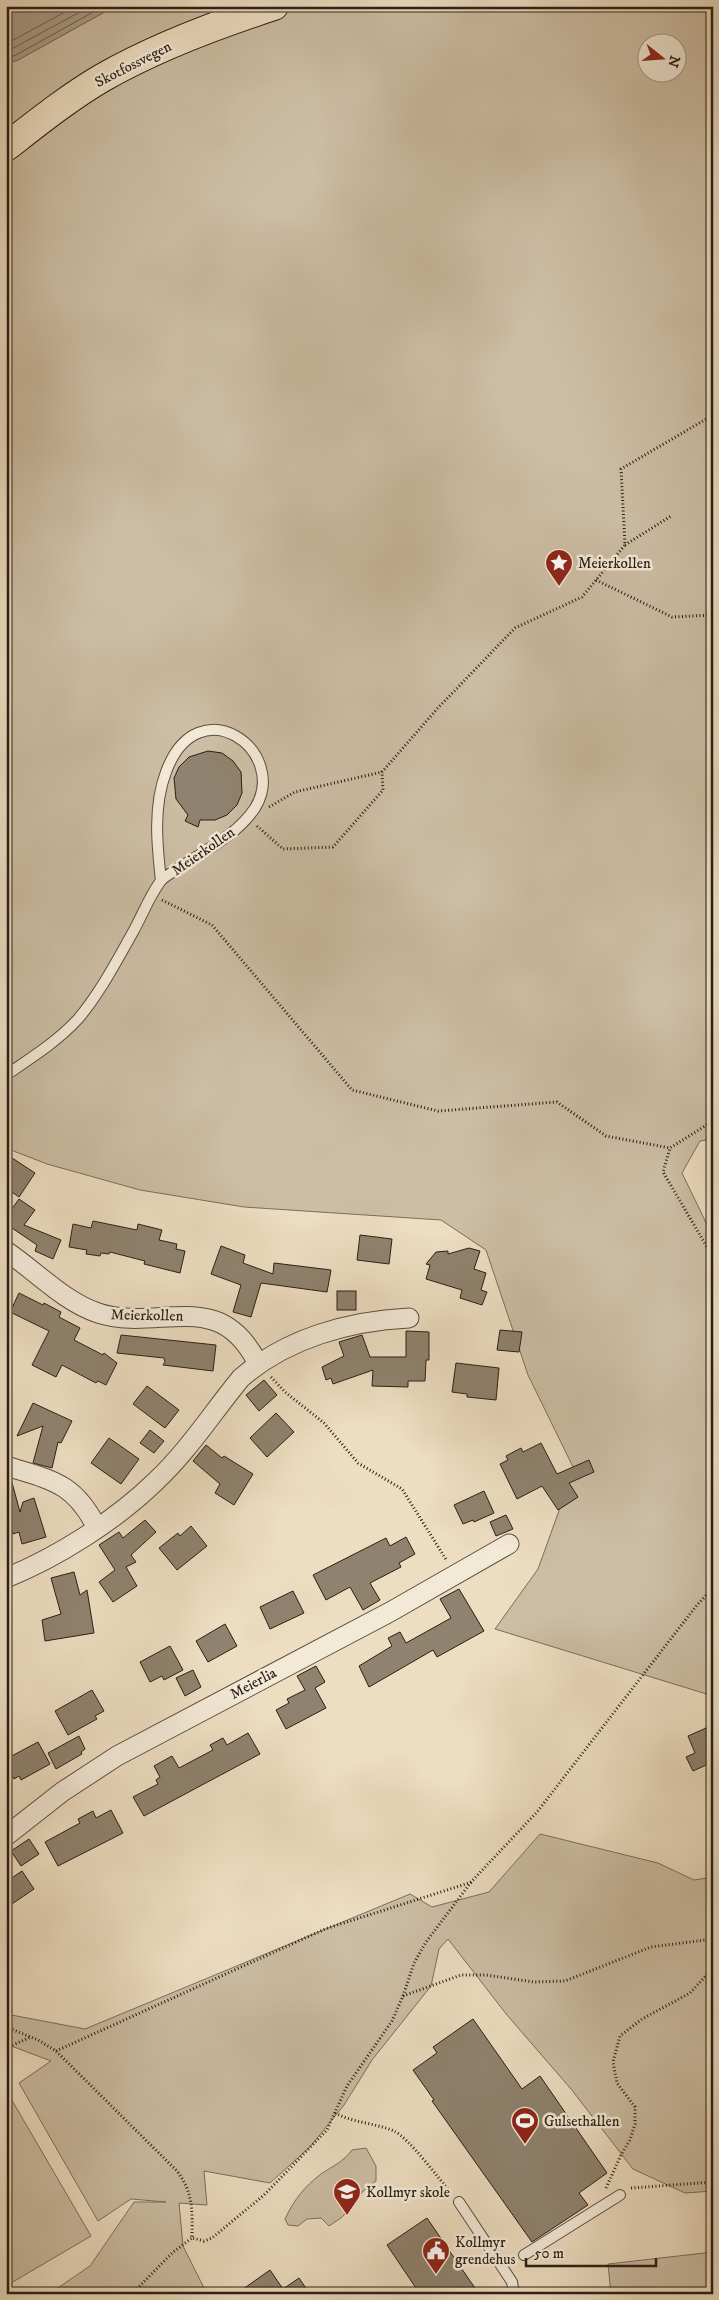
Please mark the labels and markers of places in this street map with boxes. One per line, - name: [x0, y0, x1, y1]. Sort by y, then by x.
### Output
- place icon: Meierkollen: [544, 548, 574, 587]
- place label: Meierkollen: [578, 554, 651, 573]
- sports icon: Gulsethallen: [510, 2106, 540, 2145]
- place label: Gulsethallen: [544, 2112, 620, 2131]
- school or university icon: Kollmyr skole: [332, 2177, 362, 2216]
- place label: Kollmyr skole: [366, 2183, 450, 2202]
- place label: Kollmyr grendehus: [455, 2233, 516, 2269]
- public building icon: Kollmyr grendehus: [421, 2236, 451, 2275]

